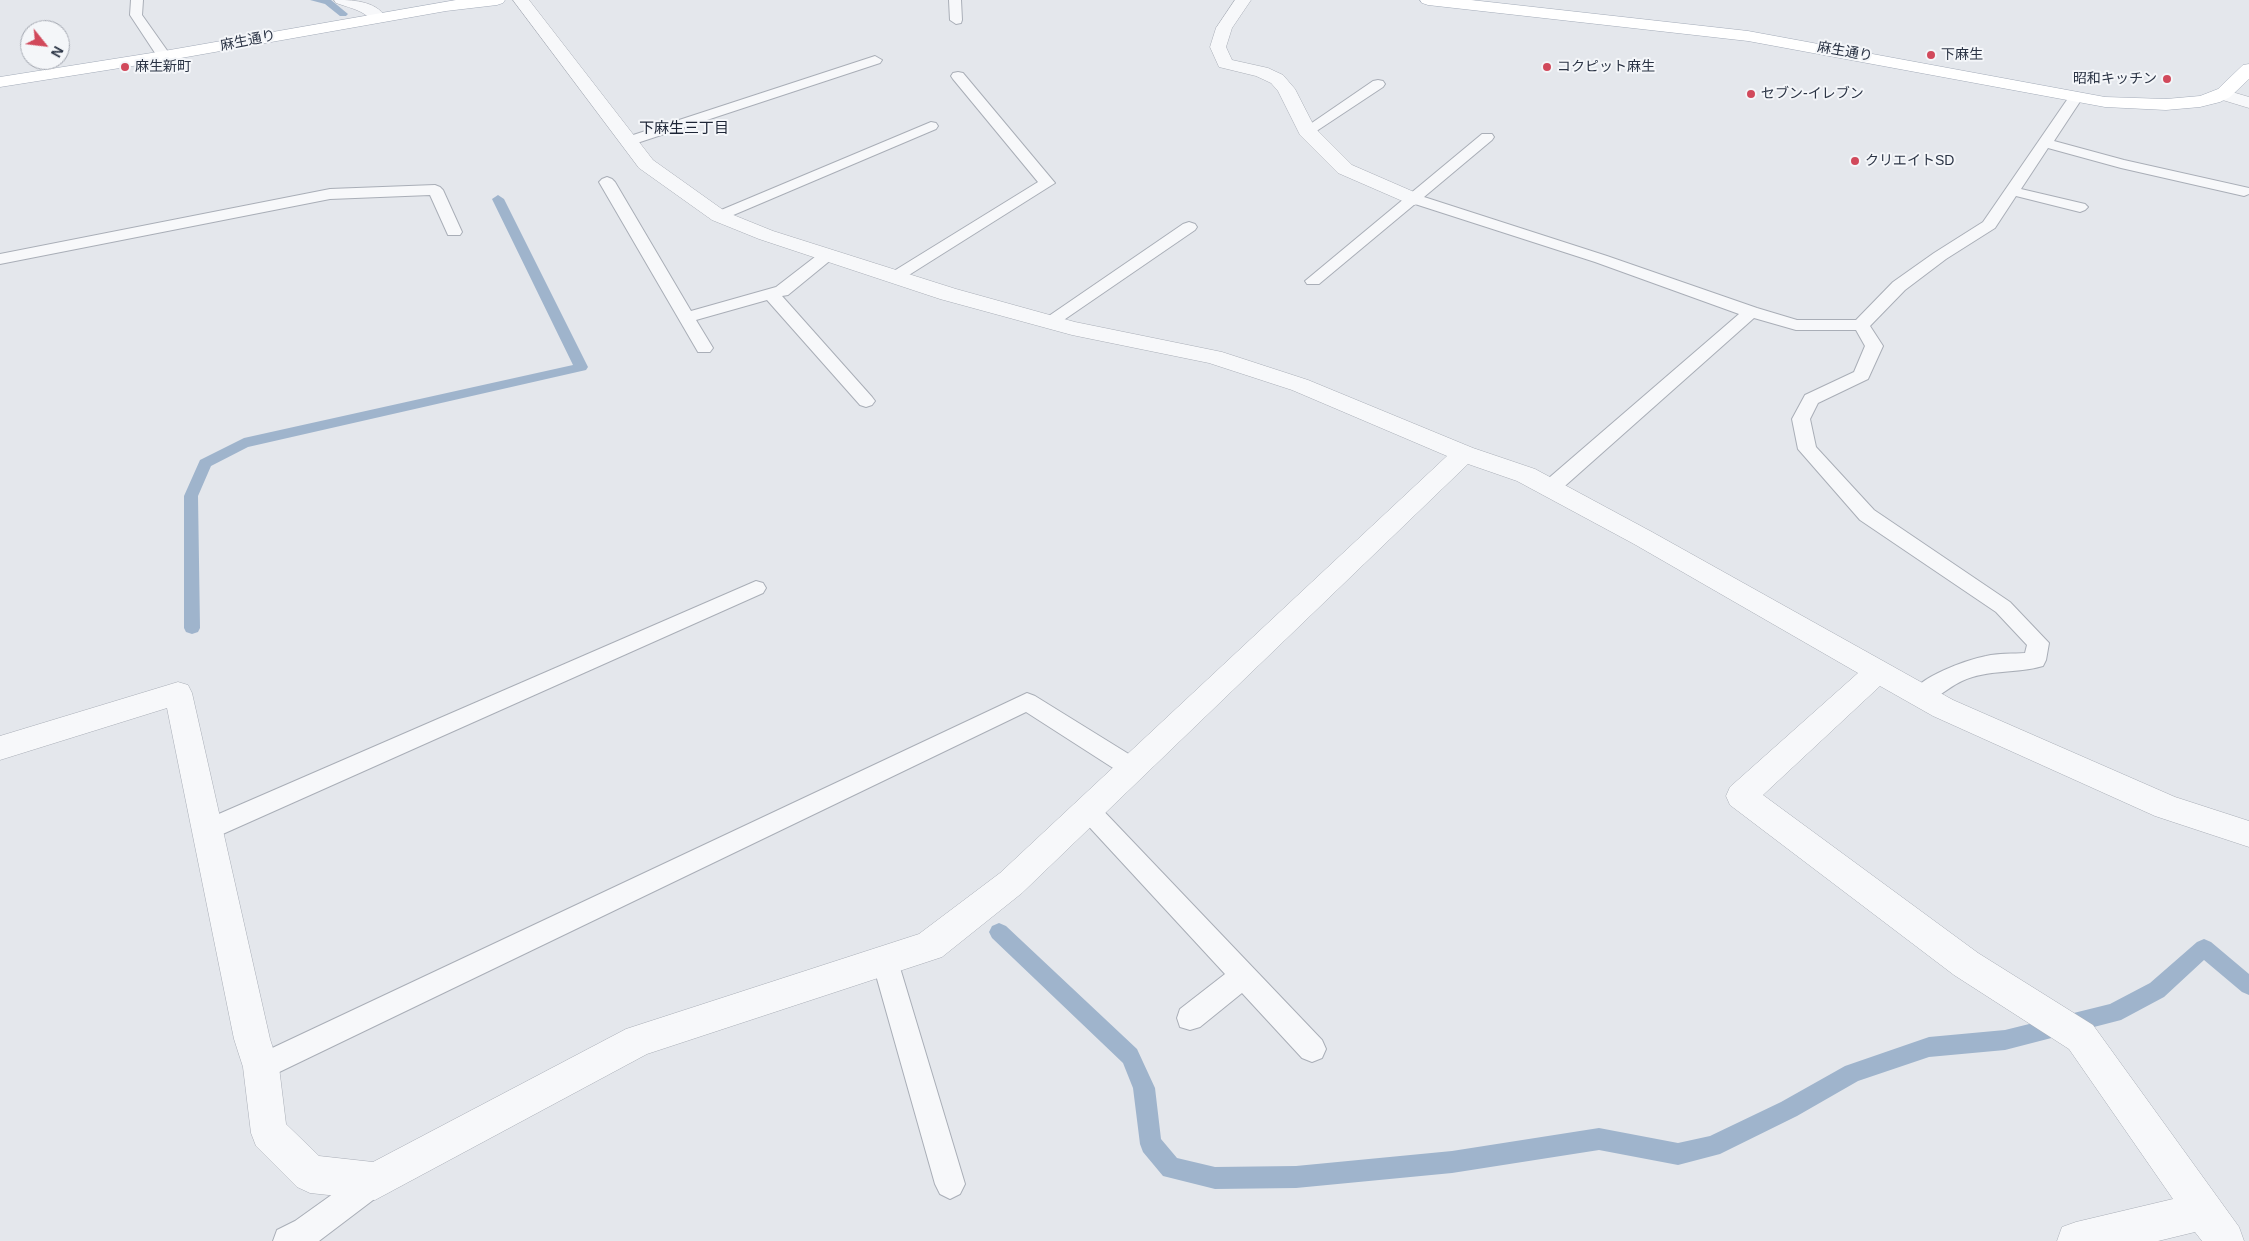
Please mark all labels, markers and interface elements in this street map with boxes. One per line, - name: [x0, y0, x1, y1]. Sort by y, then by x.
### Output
- north arrow: [20, 20, 70, 70]
- street label: 麻生通り: [219, 27, 277, 55]
- street label: 麻生通り: [1816, 39, 1874, 65]
- text: N: [48, 43, 67, 60]
- place label: 下麻生: [1941, 47, 1983, 63]
- marker: 下麻生: [1925, 49, 1937, 61]
- place label: 麻生新町: [135, 59, 191, 75]
- place label: コクピット麻生: [1557, 59, 1655, 75]
- marker: 麻生新町: [119, 61, 131, 73]
- marker: コクピット麻生: [1541, 61, 1553, 73]
- place label: 昭和キッチン: [2073, 71, 2157, 87]
- marker: 昭和キッチン: [2161, 73, 2173, 85]
- place label: セブン-イレブン: [1761, 86, 1864, 102]
- marker: セブン-イレブン: [1745, 88, 1757, 100]
- district label: 下麻生三丁目: [639, 120, 729, 138]
- place label: クリエイトSD: [1865, 153, 1954, 169]
- marker: クリエイトSD: [1849, 155, 1861, 167]

